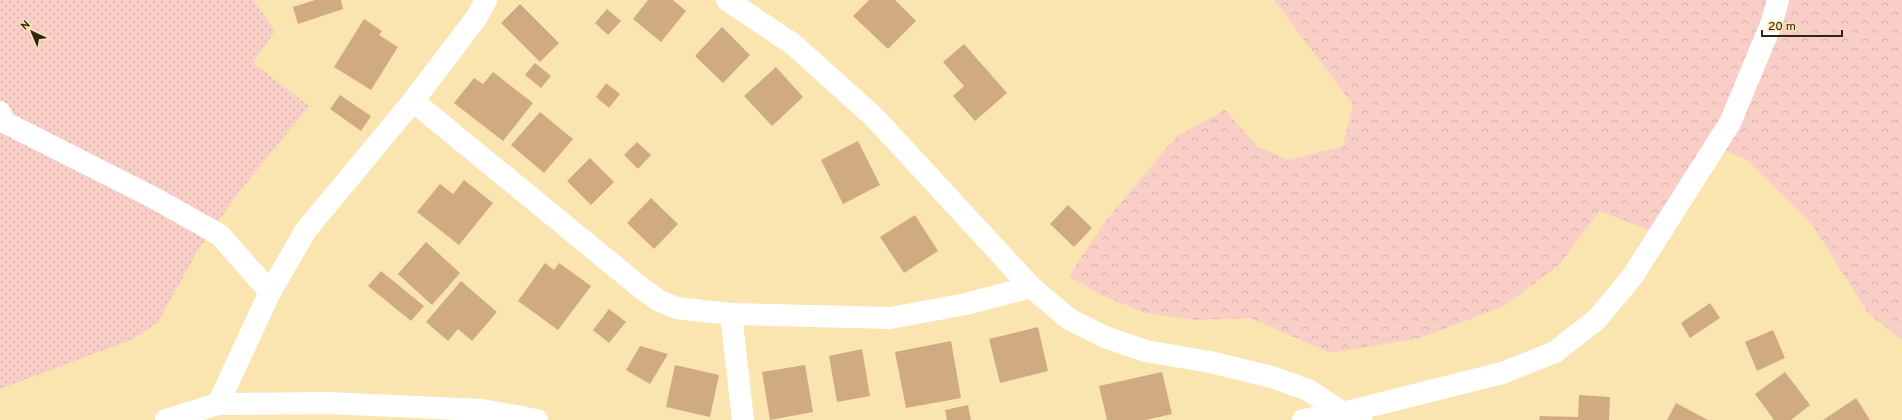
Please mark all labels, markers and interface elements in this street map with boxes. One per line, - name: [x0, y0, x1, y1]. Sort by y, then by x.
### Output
- north arrow: [12, 12, 52, 52]
- scale bar: [1762, 12, 1842, 38]
- text: N: [18, 18, 33, 33]
- text: 20 m: [1768, 19, 1796, 35]

